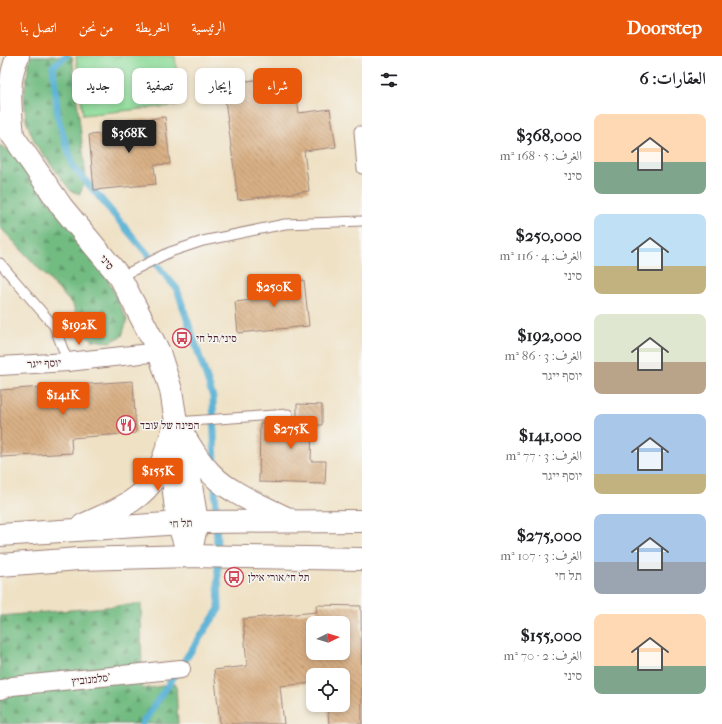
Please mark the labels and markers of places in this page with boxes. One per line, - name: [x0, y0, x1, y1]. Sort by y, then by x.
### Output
- pin: $368K: [101, 120, 157, 154]
- pin: $250K: [246, 274, 302, 308]
- pin: $192K: [51, 312, 107, 346]
- bus stop icon: סיני/תל חי: [171, 327, 193, 349]
- place label: סיני/תל חי: [196, 332, 237, 345]
- pin: $141K: [35, 382, 91, 416]
- restaurant icon: הפינה של עובד: [115, 414, 137, 436]
- pin: $275K: [263, 416, 319, 450]
- place label: הפינה של עובד: [140, 419, 199, 432]
- pin: $155K: [130, 458, 186, 492]
- bus stop icon: תל חי/אורי אילן: [223, 566, 245, 588]
- place label: תל חי/אורי אילן: [248, 571, 310, 584]

